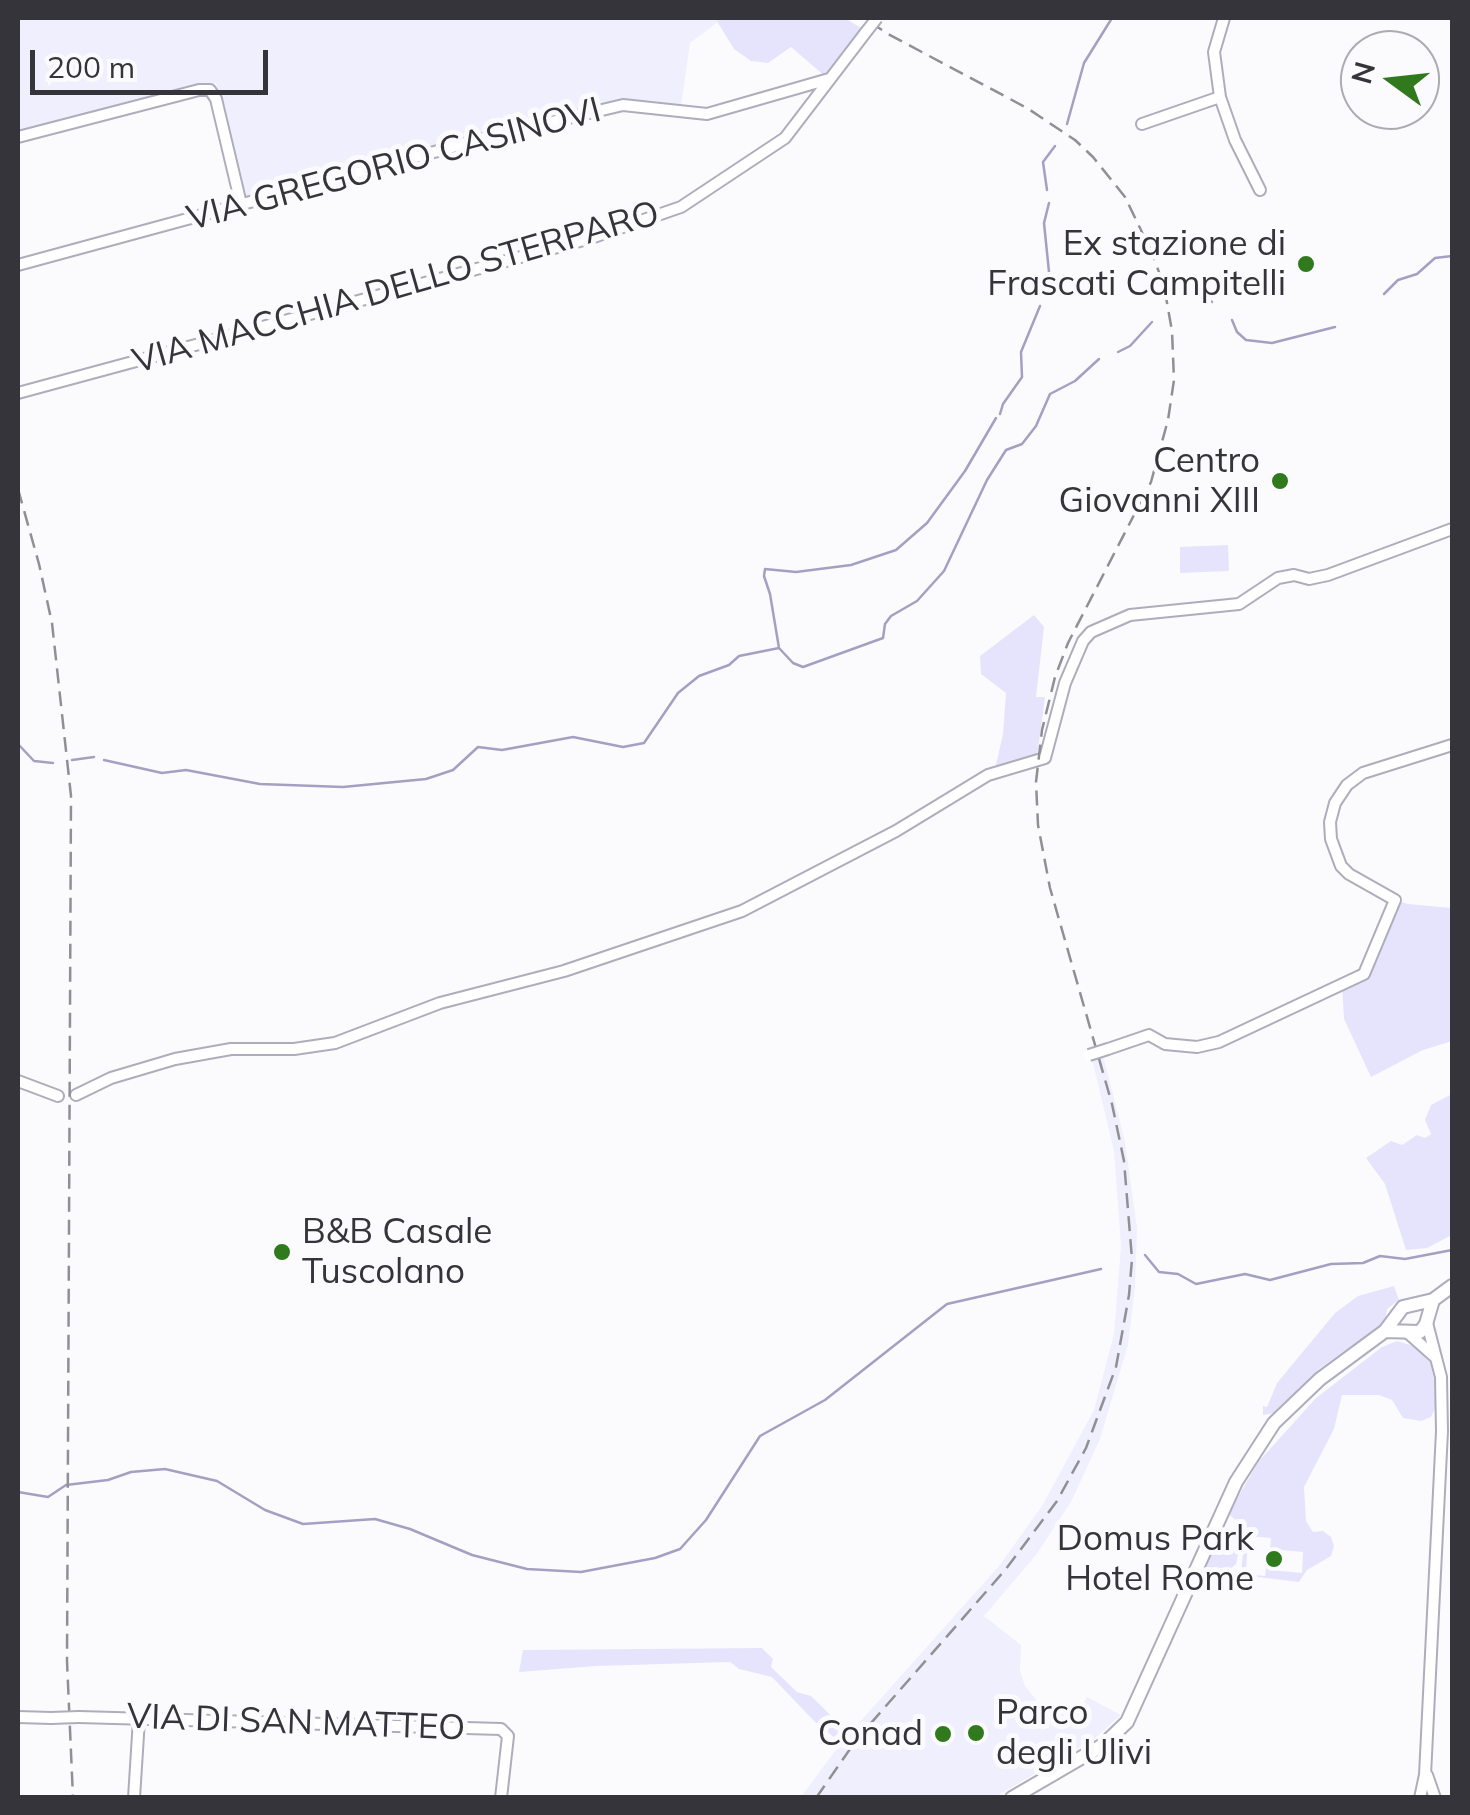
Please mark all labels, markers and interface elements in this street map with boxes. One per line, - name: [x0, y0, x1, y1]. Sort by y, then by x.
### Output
- scale bar: [35, 30, 272, 92]
- north arrow: [1340, 30, 1440, 130]
- text: 200 m: [47, 48, 135, 86]
- text: N: [1343, 58, 1382, 87]
- street label: VIA GREGORIO CASINOVI: [183, 90, 605, 240]
- street label: VIA MACCHIA DELLO STERPARO: [128, 193, 664, 383]
- place label: Ex stazione di Frascati Campitelli: [987, 223, 1286, 305]
- marker: Ex stazione di Frascati Campitelli: [1295, 253, 1317, 275]
- place label: Centro Giovanni XIII: [1059, 440, 1260, 522]
- marker: Centro Giovanni XIII: [1269, 470, 1291, 492]
- place label: B&B Casale Tuscolano: [302, 1211, 492, 1293]
- marker: B&B Casale Tuscolano: [271, 1241, 293, 1263]
- place label: Domus Park Hotel Rome: [1057, 1518, 1254, 1600]
- marker: Domus Park Hotel Rome: [1263, 1548, 1285, 1570]
- place label: Parco degli Ulivi: [996, 1692, 1152, 1774]
- street label: VIA DI SAN MATTEO: [126, 1696, 466, 1750]
- place label: Conad: [818, 1713, 923, 1755]
- marker: Parco degli Ulivi: [965, 1722, 987, 1744]
- marker: Conad: [932, 1723, 954, 1745]

